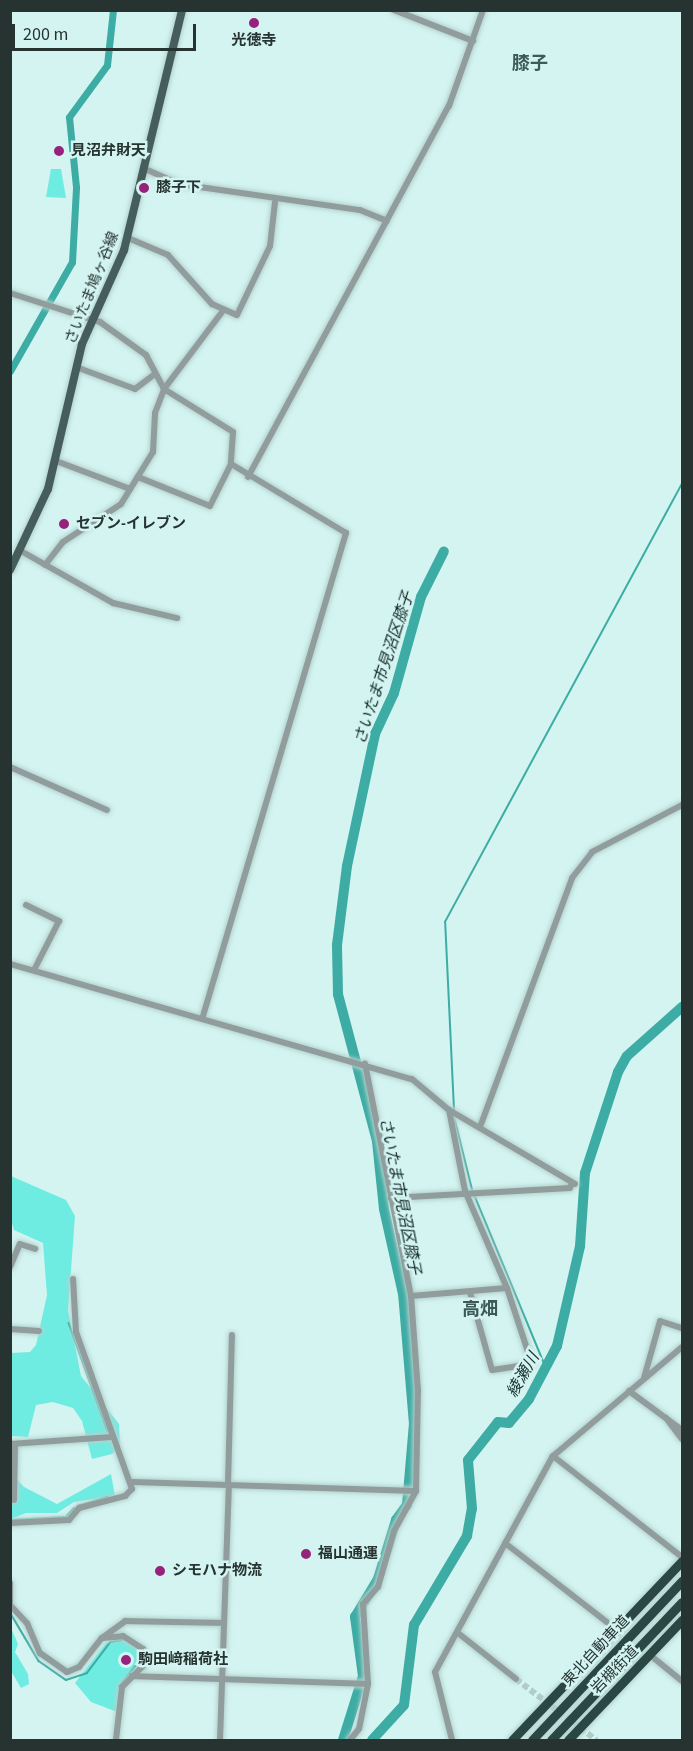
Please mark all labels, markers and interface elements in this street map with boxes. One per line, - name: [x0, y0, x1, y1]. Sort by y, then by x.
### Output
- scale bar: [15, 12, 200, 50]
- marker: 光徳寺: [247, 16, 261, 30]
- text: 200 m: [23, 22, 68, 47]
- place label: 光徳寺: [232, 32, 276, 50]
- district label: 膝子: [512, 53, 548, 75]
- place label: 見沼弁財天: [71, 142, 146, 160]
- marker: 見沼弁財天: [52, 144, 66, 158]
- place label: 膝子下: [156, 179, 201, 197]
- marker: 膝子下: [137, 181, 151, 195]
- street label: さいたま鳩ヶ谷線: [61, 229, 123, 347]
- place label: セブン-イレブン: [76, 515, 186, 533]
- marker: セブン-イレブン: [57, 517, 71, 531]
- water label: さいたま市見沼区膝子: [350, 589, 418, 747]
- water label: さいたま市見沼区膝子: [375, 1116, 425, 1276]
- district label: 高畑: [462, 1299, 498, 1321]
- water label: 綾瀬川: [503, 1349, 543, 1401]
- place label: 福山通運: [318, 1545, 378, 1563]
- marker: 福山通運: [299, 1547, 313, 1561]
- place label: シモハナ物流: [172, 1562, 262, 1580]
- marker: シモハナ物流: [153, 1564, 167, 1578]
- street label: 東北自動車道: [559, 1612, 633, 1690]
- street label: 岩槻街道: [588, 1642, 642, 1698]
- place label: 駒田﨑稲荷社: [138, 1651, 228, 1669]
- marker: 駒田﨑稲荷社: [119, 1653, 133, 1667]

